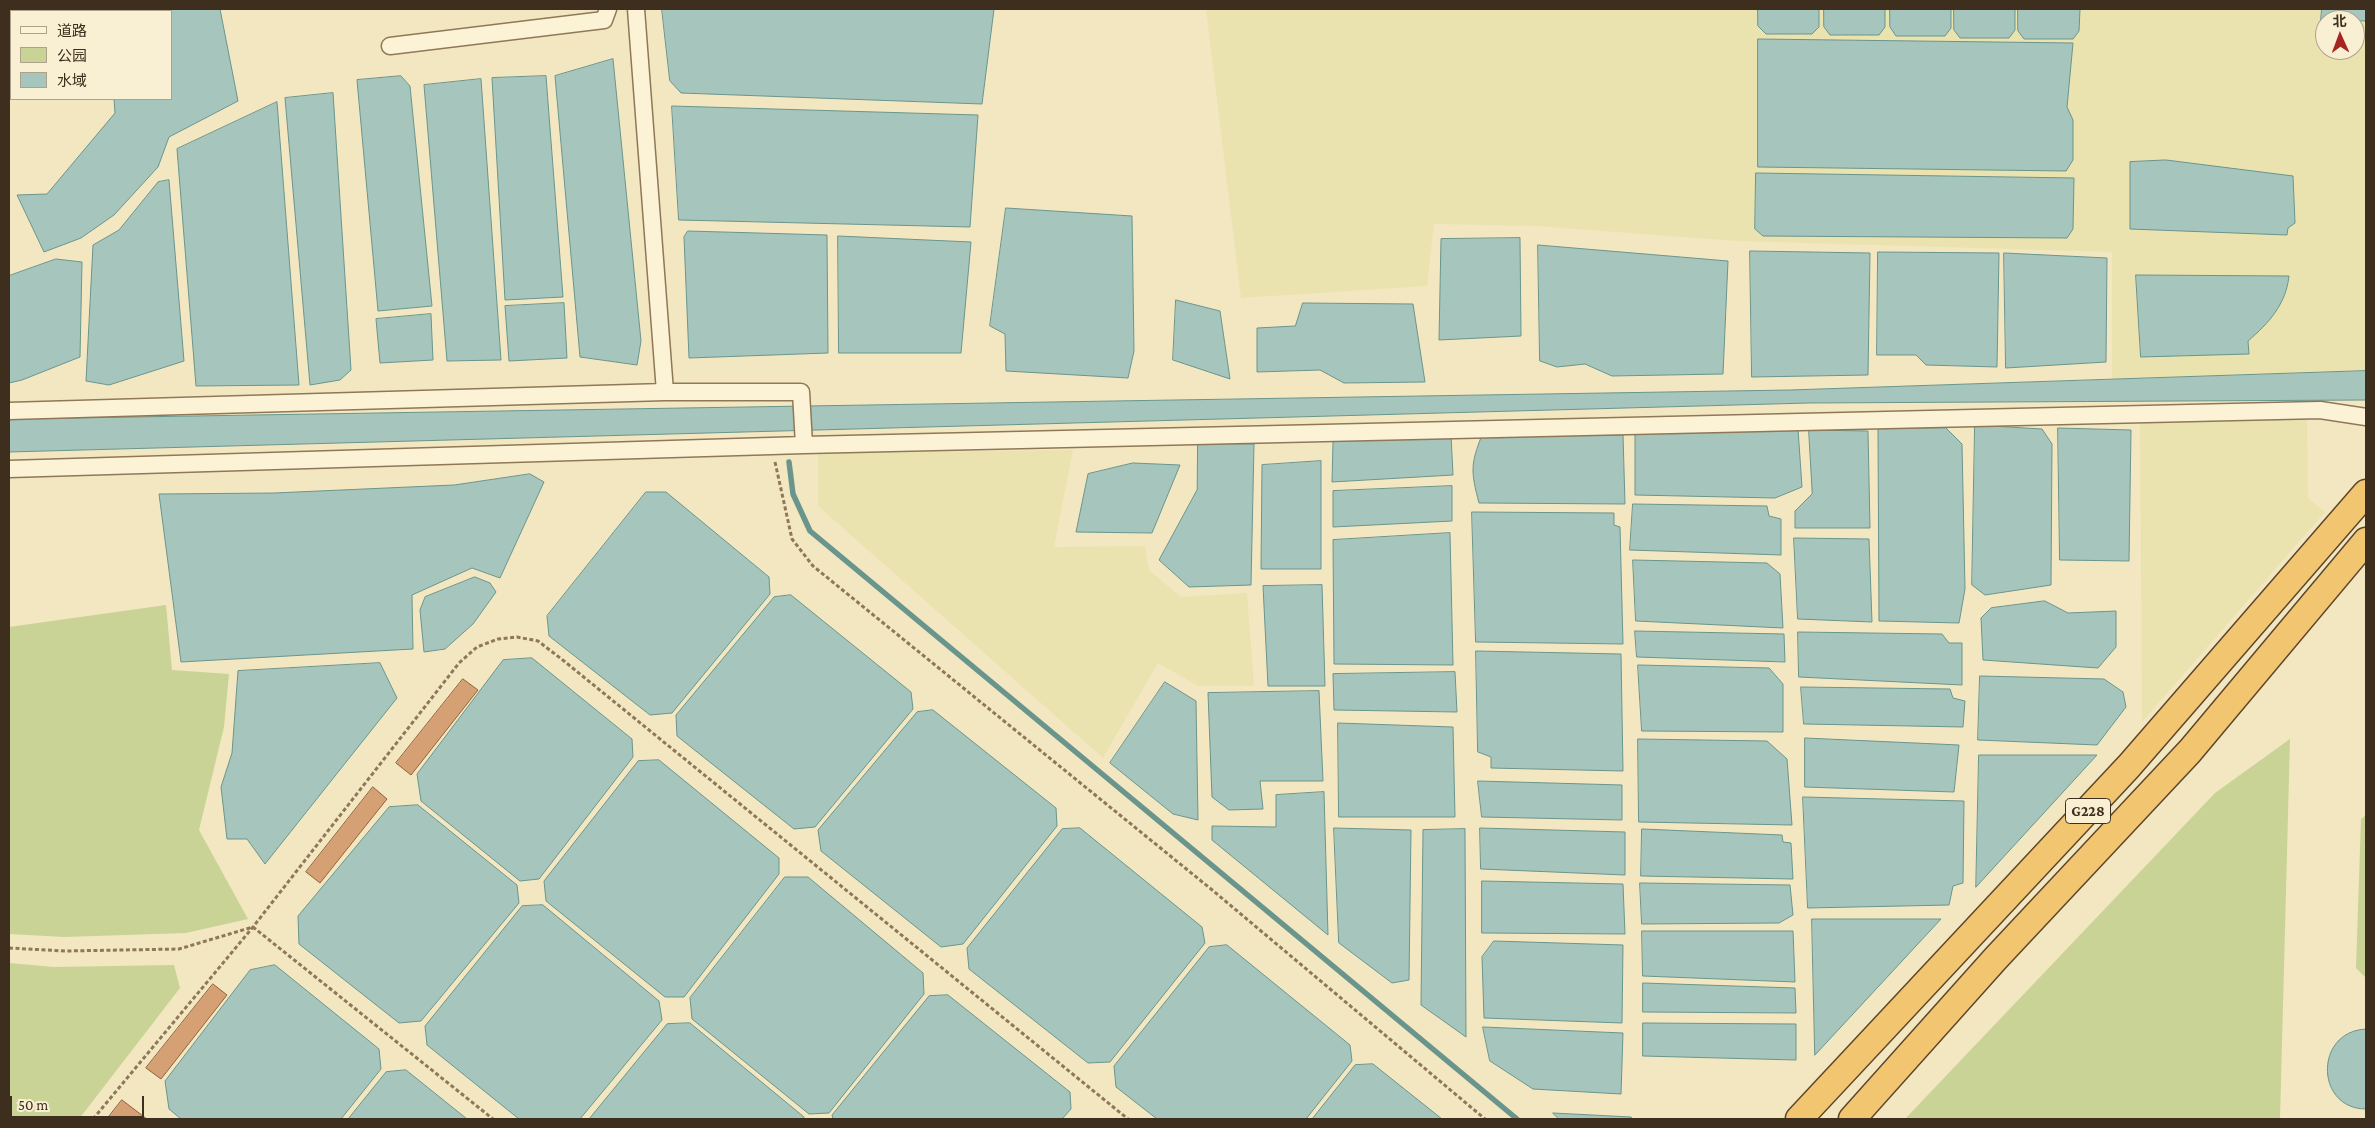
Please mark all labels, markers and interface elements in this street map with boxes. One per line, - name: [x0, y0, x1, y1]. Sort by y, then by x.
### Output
- legend: [10, 10, 172, 100]
- north arrow: [2315, 10, 2365, 60]
- text: 北: [2332, 13, 2347, 29]
- text: 道路: [57, 23, 87, 39]
- text: 公园: [57, 48, 87, 64]
- text: 水域: [57, 73, 87, 89]
- road number: G228: [2066, 798, 2110, 824]
- scale bar: [12, 1086, 146, 1118]
- text: 50 m: [18, 1097, 48, 1113]

